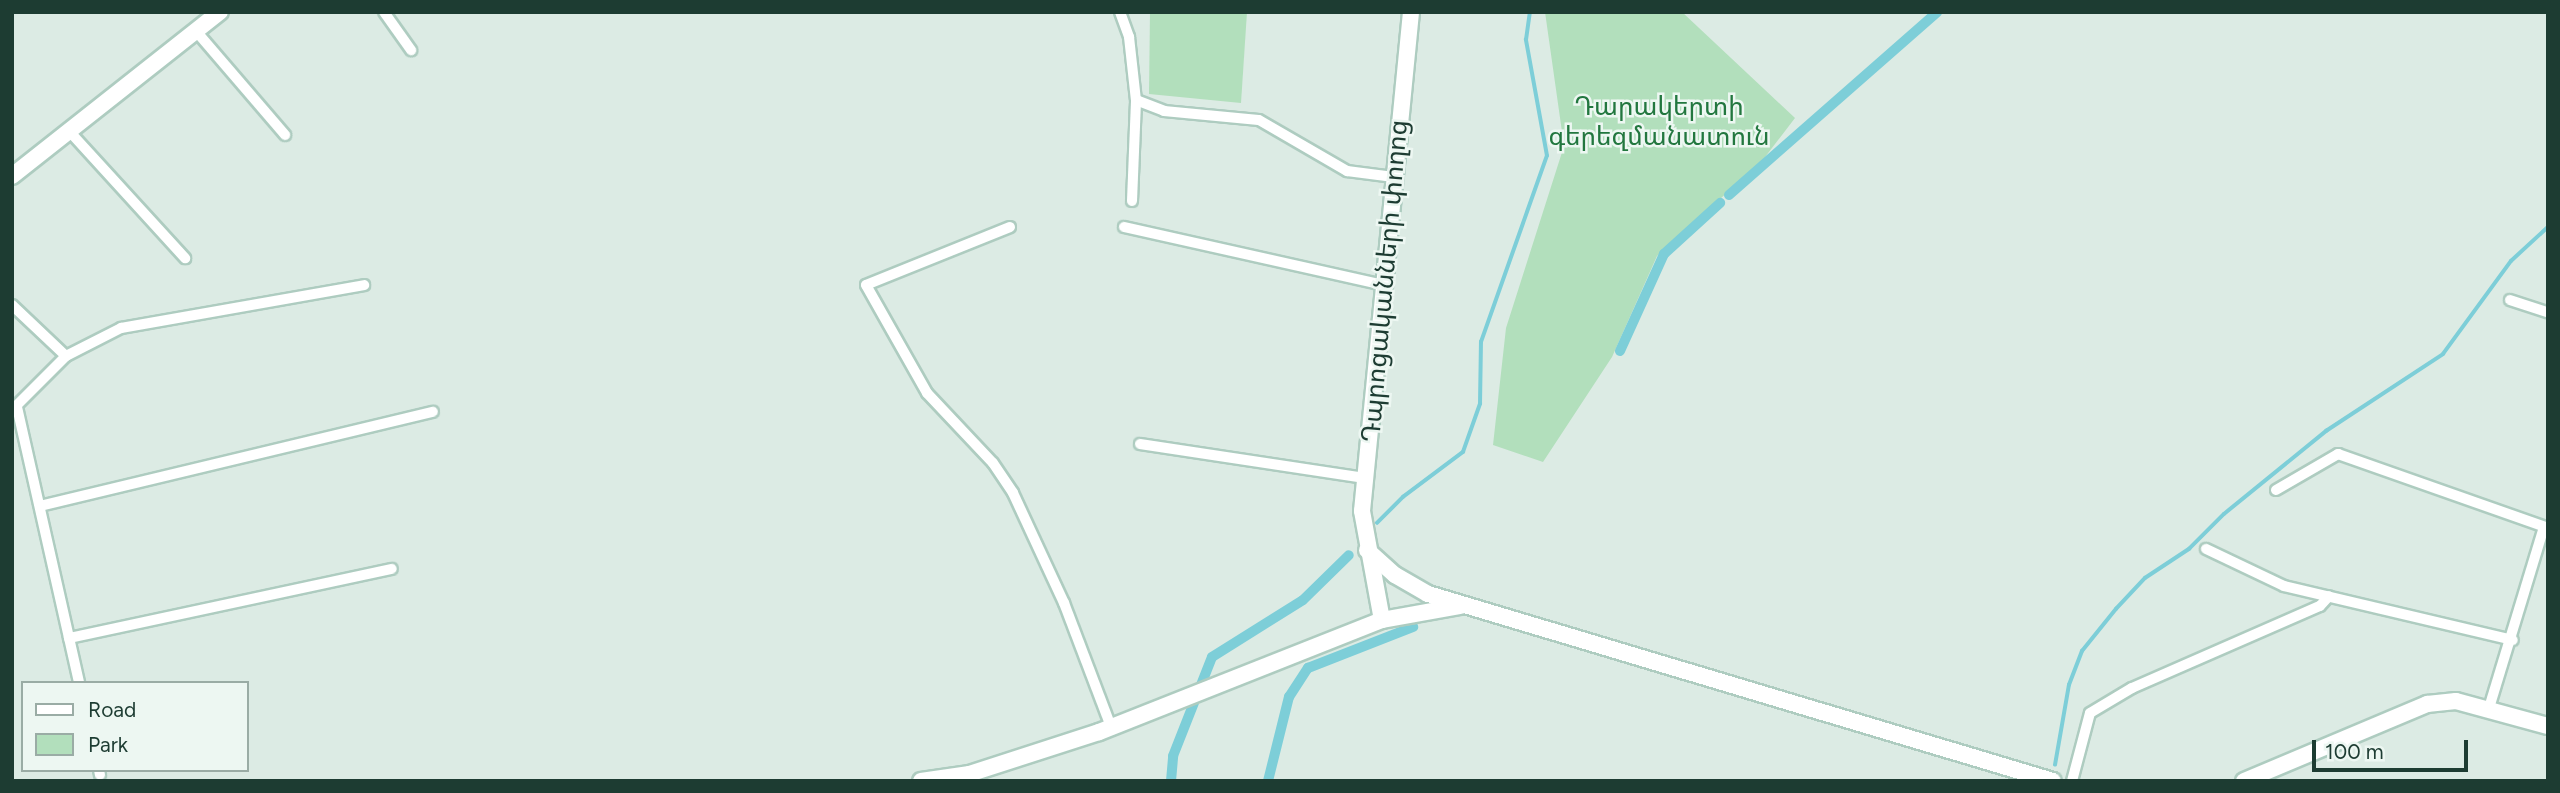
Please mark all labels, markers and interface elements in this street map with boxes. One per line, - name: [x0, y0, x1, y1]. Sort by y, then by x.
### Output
- park label: Դարակերտի գերեզմանատուն: [1548, 91, 1770, 152]
- street label: Դպրոցականների փողոց: [1355, 118, 1415, 444]
- legend: [21, 681, 248, 772]
- text: Road: [88, 697, 136, 722]
- scale bar: [2315, 726, 2471, 770]
- text: Park: [88, 732, 128, 757]
- text: 100 m: [2325, 739, 2384, 764]

